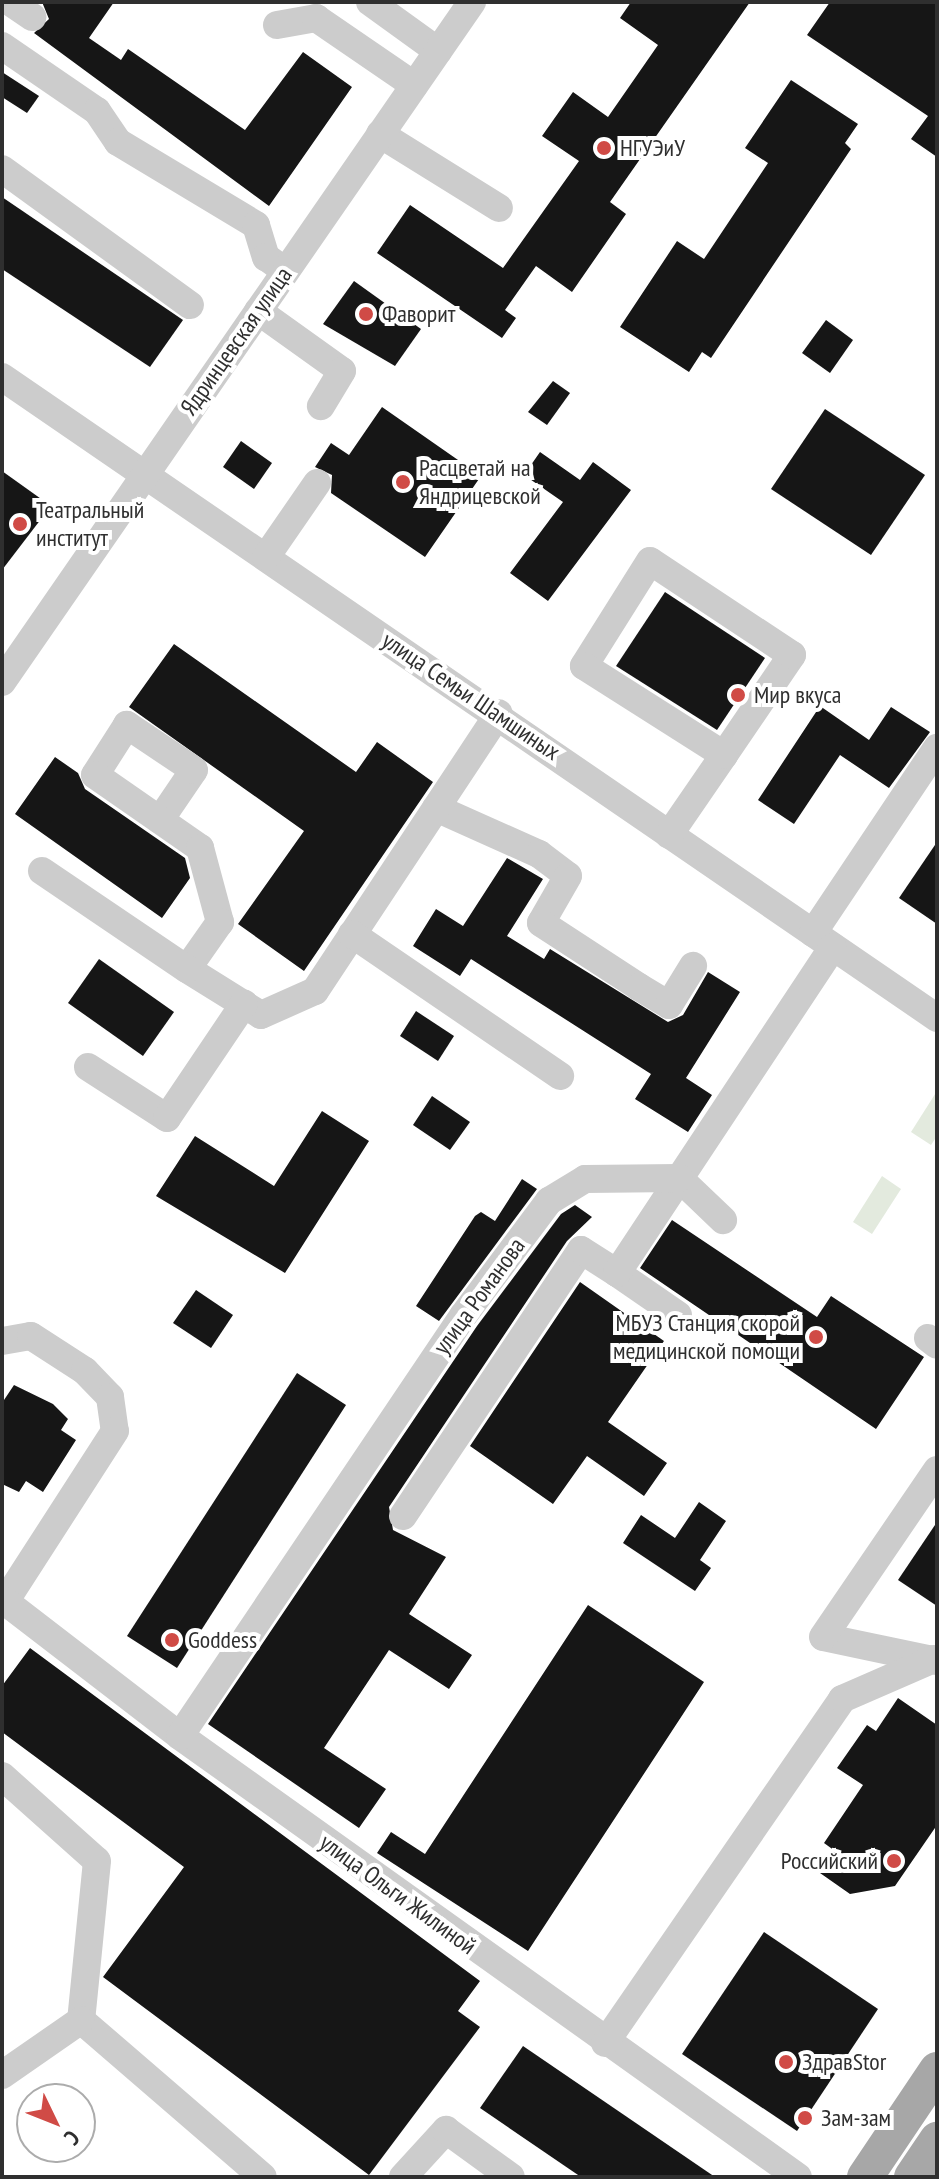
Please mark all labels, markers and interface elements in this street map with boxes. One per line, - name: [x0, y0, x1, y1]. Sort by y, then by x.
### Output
- place label: НГУЭиУ: [620, 134, 685, 162]
- marker: НГУЭиУ: [595, 139, 613, 157]
- street label: Ядринцевская улица: [174, 261, 298, 421]
- place label: Фаворит: [382, 300, 455, 328]
- marker: Фаворит: [357, 305, 375, 323]
- place label: Расцветай на Яндрицевской: [419, 454, 541, 510]
- marker: Расцветай на Яндрицевской: [394, 473, 412, 491]
- place label: Театральный институт: [36, 496, 144, 552]
- marker: Театральный институт: [11, 515, 29, 533]
- street label: улица Семьи Шамшиных: [376, 626, 566, 766]
- place label: Мир вкуса: [754, 681, 841, 709]
- marker: Мир вкуса: [729, 686, 747, 704]
- street label: улица Романова: [427, 1232, 531, 1360]
- place label: МБУЗ Станция скорой медицинской помощи: [613, 1309, 800, 1365]
- marker: МБУЗ Станция скорой медицинской помощи: [807, 1328, 825, 1346]
- place label: Goddess: [188, 1626, 257, 1654]
- marker: Goddess: [163, 1631, 181, 1649]
- street label: улица Ольги Жилиной: [314, 1828, 482, 1960]
- place label: Российский: [781, 1847, 878, 1875]
- marker: Российский: [885, 1852, 903, 1870]
- place label: ЗдравStor: [802, 2048, 886, 2076]
- marker: ЗдравStor: [777, 2053, 795, 2071]
- north arrow: [16, 2083, 96, 2163]
- place label: Зам-зам: [821, 2104, 891, 2132]
- marker: Зам-зам: [796, 2109, 814, 2127]
- text: С: [58, 2125, 86, 2151]

